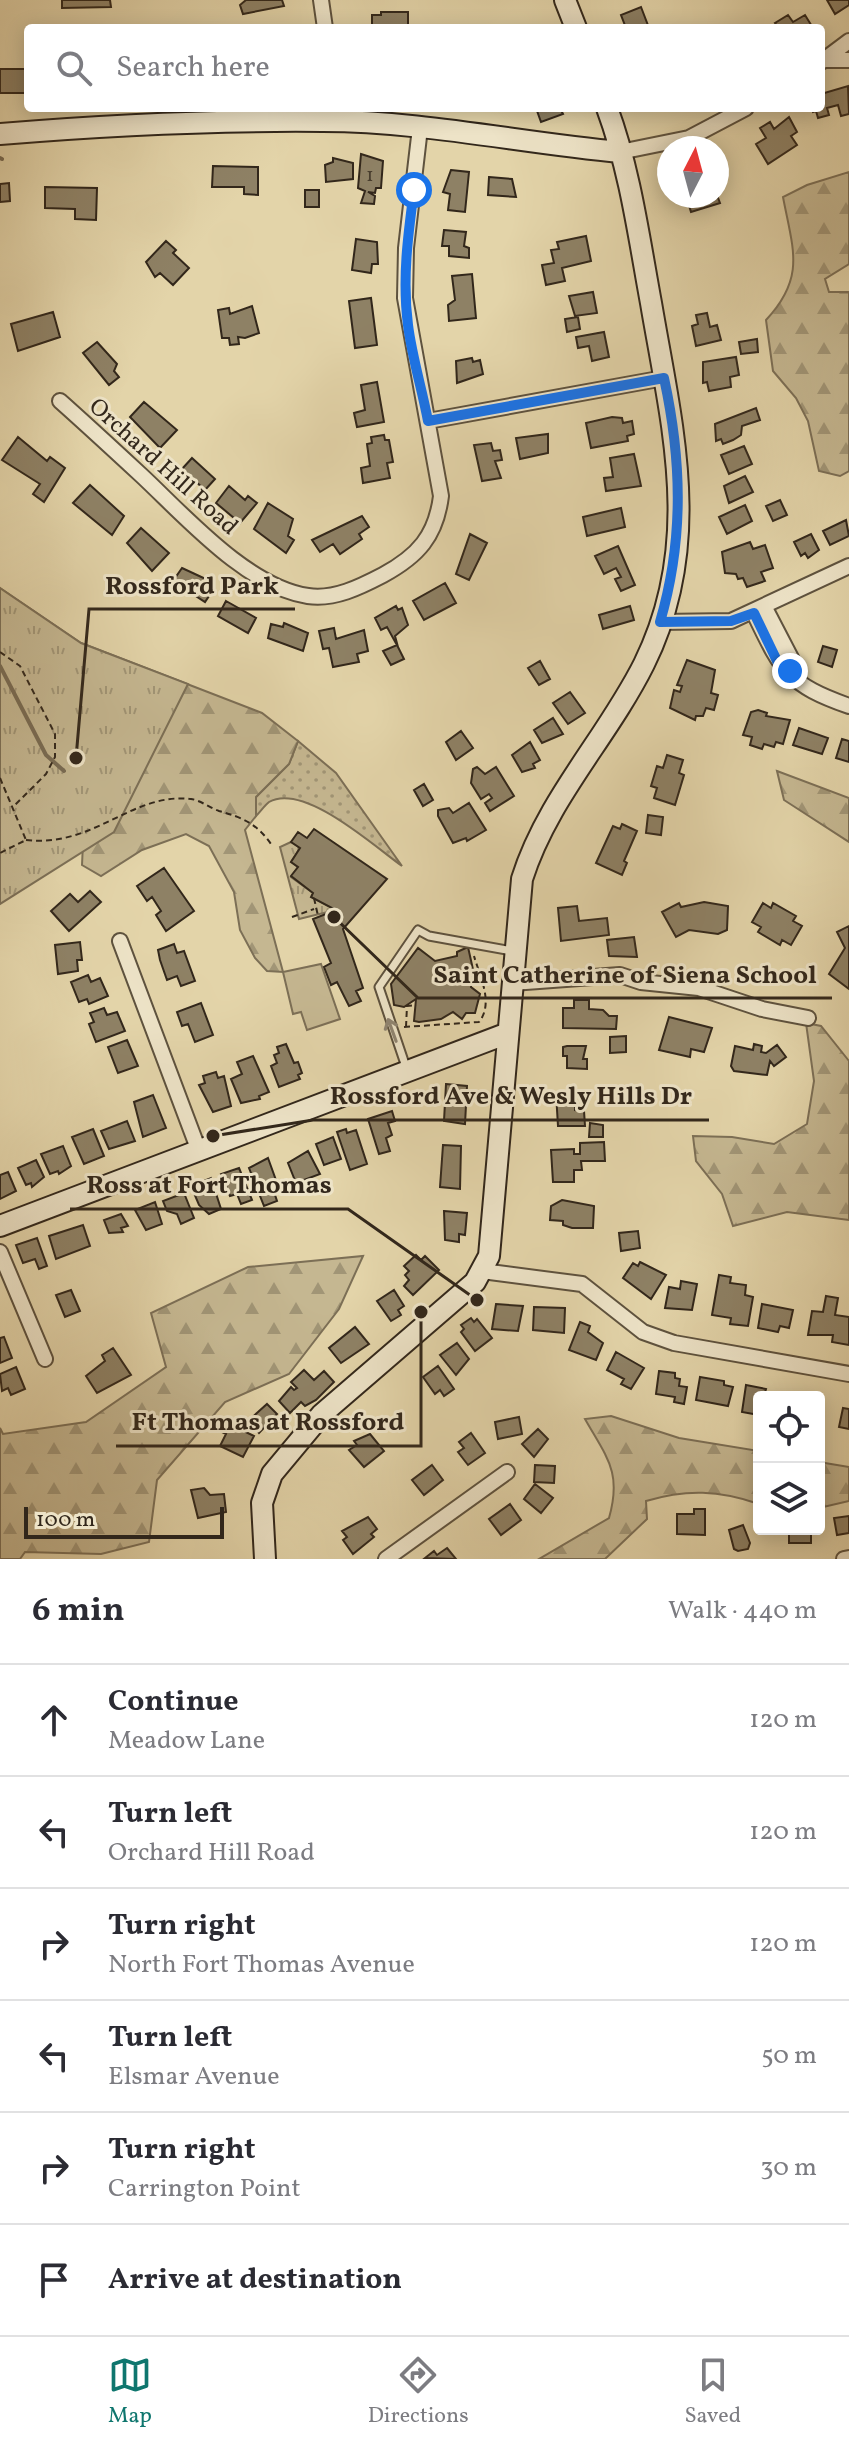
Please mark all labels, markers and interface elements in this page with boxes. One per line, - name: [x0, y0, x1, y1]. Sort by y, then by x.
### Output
- search box: [24, 24, 825, 112]
- icon: search: [52, 46, 96, 90]
- text: Search here: [116, 47, 270, 89]
- north arrow: [657, 136, 729, 208]
- house number: 1: [366, 162, 374, 190]
- route start: [396, 172, 432, 208]
- street label: Orchard Hill Road: [80, 391, 245, 544]
- callout: Rossford Park: [89, 559, 295, 609]
- text: Rossford Park: [105, 569, 279, 605]
- route end: [772, 653, 808, 689]
- callout: Saint Catherine of Siena School: [418, 948, 832, 998]
- text: Saint Catherine of Siena School: [433, 958, 817, 994]
- one-way arrow: [384, 1019, 398, 1043]
- callout: Rossford Ave & Wesly Hills Dr: [313, 1070, 709, 1120]
- text: Rossford Ave & Wesly Hills Dr: [330, 1079, 692, 1115]
- callout: Ross at Fort Thomas: [70, 1159, 348, 1209]
- text: Ross at Fort Thomas: [86, 1168, 332, 1204]
- map controls: [753, 1391, 825, 1535]
- button: locate: [753, 1391, 825, 1463]
- callout: Ft Thomas at Rossford: [116, 1396, 421, 1446]
- text: Ft Thomas at Rossford: [132, 1405, 405, 1441]
- button: layers: [753, 1463, 825, 1535]
- scale bar: [24, 1503, 224, 1539]
- text: 100 m: [36, 1505, 95, 1536]
- text: 6 min: [32, 1588, 125, 1635]
- text: Walk · 440 m: [668, 1593, 817, 1629]
- text: Continue: [108, 1681, 239, 1723]
- icon: ahead: [32, 1698, 76, 1742]
- text: 120 m: [749, 1702, 817, 1738]
- text: Meadow Lane: [108, 1723, 265, 1759]
- text: Turn left: [108, 1793, 232, 1835]
- icon: left: [32, 1810, 76, 1854]
- text: 120 m: [749, 1814, 817, 1850]
- text: Orchard Hill Road: [108, 1835, 315, 1871]
- text: Turn right: [108, 1905, 256, 1947]
- icon: right: [32, 1922, 76, 1966]
- text: 120 m: [749, 1926, 817, 1962]
- text: North Fort Thomas Avenue: [108, 1947, 415, 1983]
- text: Turn left: [108, 2017, 232, 2059]
- icon: left: [32, 2034, 76, 2078]
- text: 50 m: [761, 2038, 817, 2074]
- text: Elsmar Avenue: [108, 2059, 280, 2095]
- text: Turn right: [108, 2129, 256, 2171]
- icon: right: [32, 2146, 76, 2190]
- text: 30 m: [760, 2150, 817, 2186]
- text: Carrington Point: [108, 2171, 301, 2207]
- icon: arrive: [32, 2258, 76, 2302]
- text: Arrive at destination: [108, 2259, 402, 2301]
- tab: Map: [108, 2353, 152, 2432]
- tab: Directions: [368, 2353, 469, 2432]
- tab: Saved: [684, 2353, 741, 2432]

